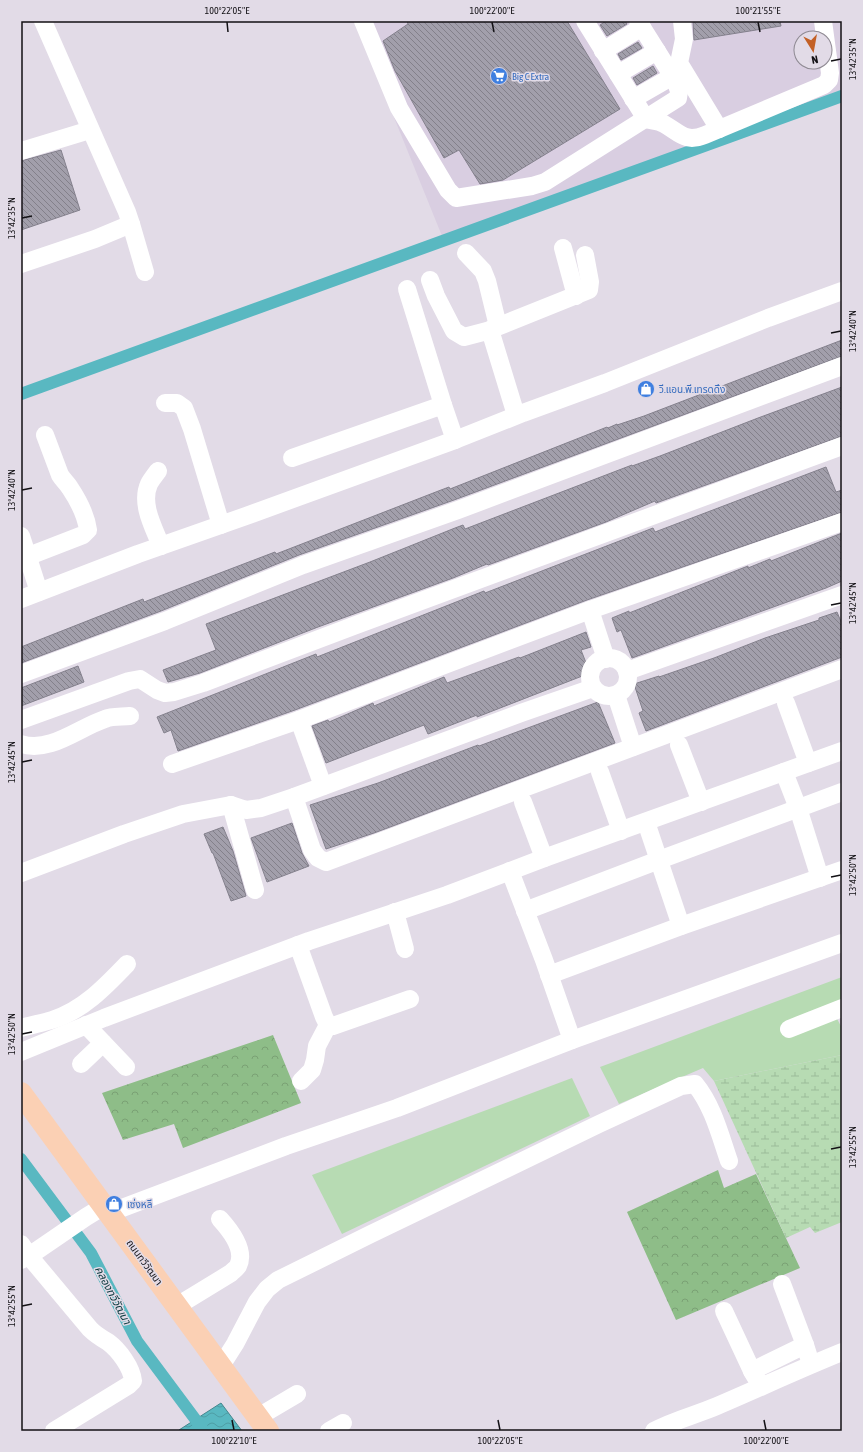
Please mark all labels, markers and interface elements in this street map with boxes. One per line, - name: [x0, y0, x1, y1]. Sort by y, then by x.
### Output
- text: 100°22'05"E: [205, 5, 250, 16]
- text: 100°22'00"E: [470, 5, 515, 16]
- text: 100°21'55"E: [736, 5, 781, 16]
- north arrow: [793, 30, 833, 70]
- text: 13°42'35"N: [847, 38, 858, 80]
- text: N: [811, 53, 819, 66]
- supermarket icon: Big C Extra: [489, 66, 509, 86]
- place label: Big C Extra: [512, 71, 550, 82]
- text: 13°42'35"N: [6, 197, 17, 239]
- text: 13°42'40"N: [847, 310, 858, 352]
- shop icon: วี.แอน.พี.เทรดดิ้ง: [636, 379, 656, 399]
- place label: วี.แอน.พี.เทรดดิ้ง: [658, 383, 725, 395]
- text: 13°42'40"N: [6, 469, 17, 511]
- text: 13°42'45"N: [847, 582, 858, 624]
- text: 13°42'45"N: [6, 741, 17, 783]
- text: 13°42'50"N: [847, 854, 858, 896]
- text: 13°42'50"N: [6, 1013, 17, 1055]
- text: 13°42'55"N: [847, 1126, 858, 1168]
- shop icon: เซ่งหลี: [104, 1194, 124, 1214]
- place label: เซ่งหลี: [127, 1198, 152, 1210]
- street label: ถนนทวีวัฒนา: [124, 1237, 165, 1287]
- water label: คลองทวีวัฒนา: [93, 1264, 134, 1327]
- text: 13°42'55"N: [6, 1285, 17, 1327]
- text: 100°22'10"E: [212, 1435, 257, 1446]
- text: 100°22'05"E: [478, 1435, 523, 1446]
- text: 100°22'00"E: [744, 1435, 789, 1446]

